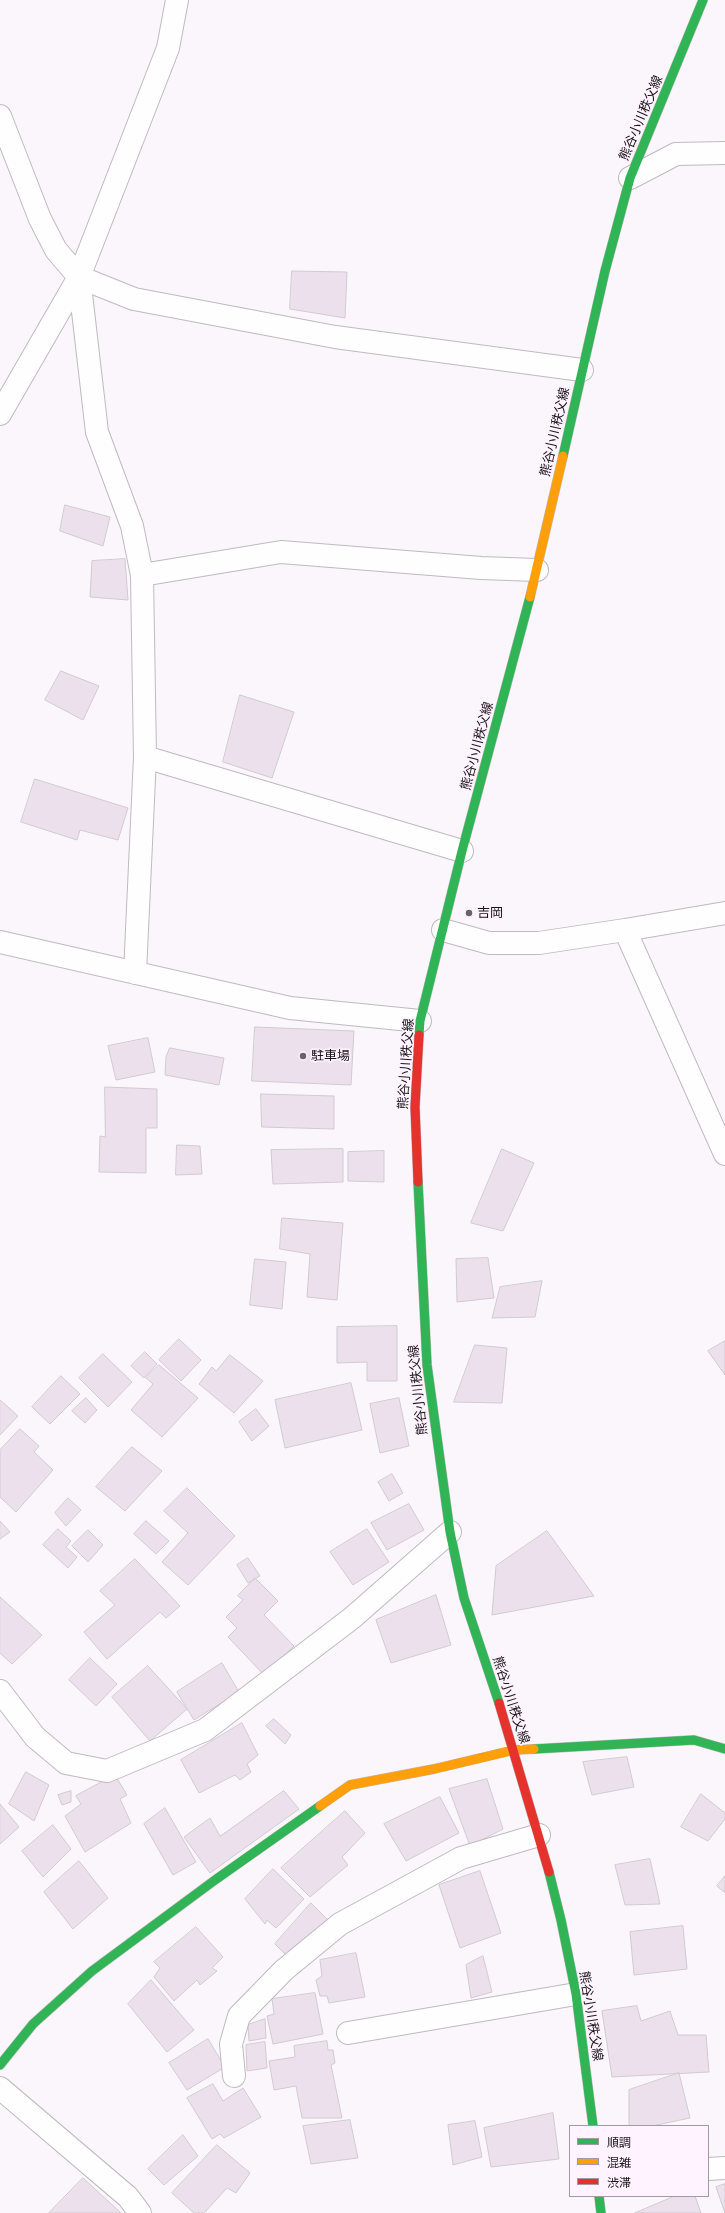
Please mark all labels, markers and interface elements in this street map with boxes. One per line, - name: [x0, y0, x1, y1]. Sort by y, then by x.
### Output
- street label: 熊谷小川秩父線: [616, 73, 666, 163]
- street label: 熊谷小川秩父線: [537, 386, 573, 478]
- street label: 熊谷小川秩父線: [458, 700, 496, 792]
- place label: 吉岡: [477, 905, 503, 921]
- marker: 吉岡: [464, 908, 474, 918]
- street label: 熊谷小川秩父線: [395, 1018, 417, 1110]
- place label: 駐車場: [311, 1048, 350, 1064]
- marker: 駐車場: [298, 1051, 308, 1061]
- street label: 熊谷小川秩父線: [405, 1344, 431, 1436]
- street label: 熊谷小川秩父線: [490, 1654, 532, 1746]
- street label: 熊谷小川秩父線: [576, 1970, 606, 2062]
- legend: [569, 2125, 709, 2197]
- text: 順調: [607, 2135, 631, 2150]
- text: 混雑: [607, 2155, 631, 2170]
- text: 渋滞: [607, 2175, 631, 2190]

